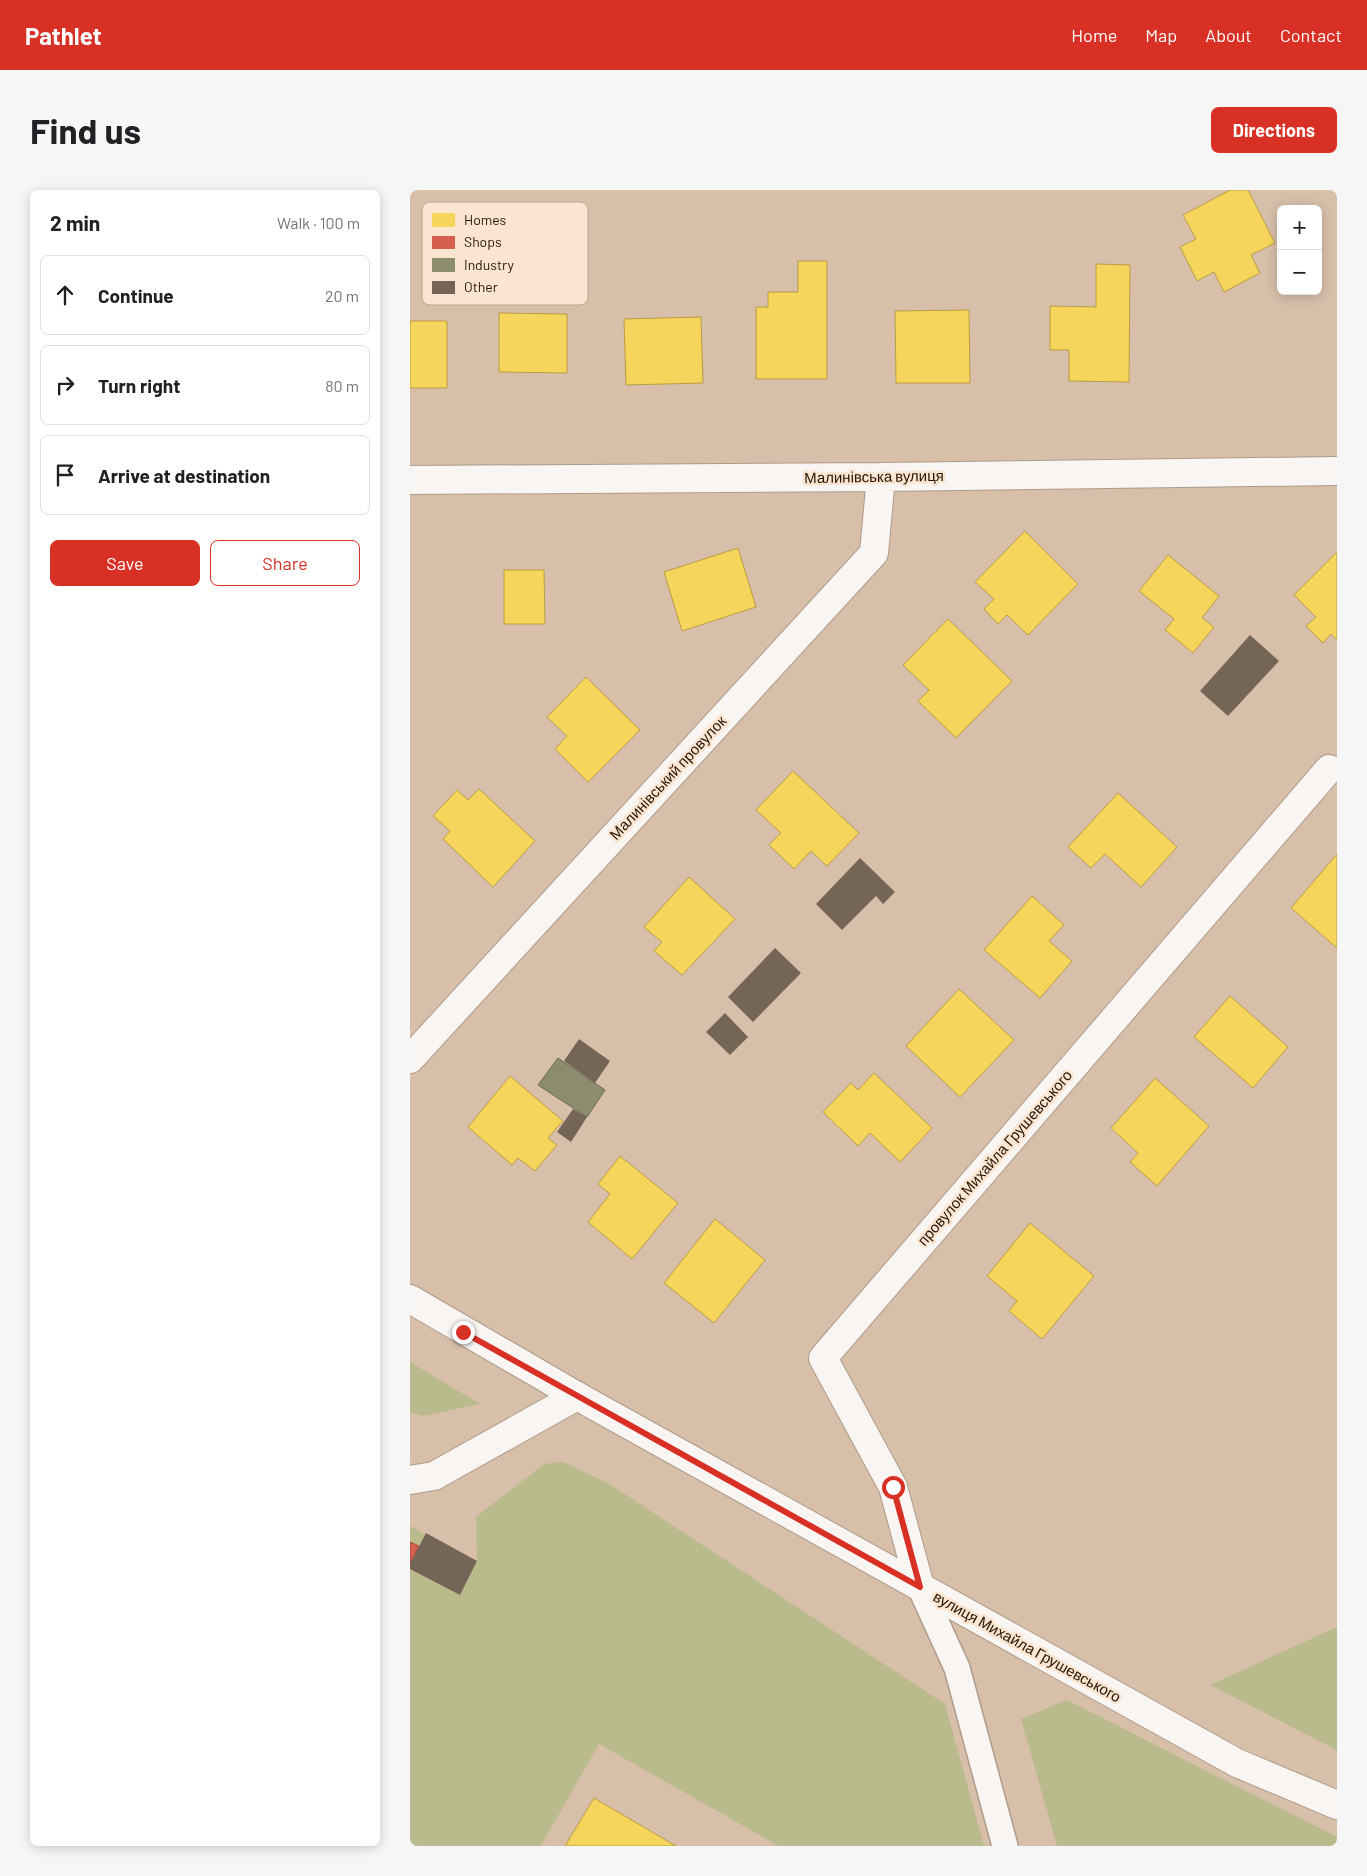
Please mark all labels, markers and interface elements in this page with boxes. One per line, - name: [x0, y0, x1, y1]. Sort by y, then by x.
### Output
- text: Pathlet: [25, 21, 102, 50]
- text: Home: [1071, 24, 1117, 46]
- text: Map: [1145, 24, 1177, 46]
- text: About: [1205, 24, 1252, 46]
- text: Contact: [1280, 24, 1342, 46]
- button: Directions: [1211, 107, 1337, 153]
- text: Find us: [30, 109, 141, 151]
- legend: [422, 202, 588, 305]
- map controls: [1277, 205, 1322, 295]
- button: +: [1277, 205, 1322, 250]
- text: 2 min: [50, 210, 100, 235]
- text: Homes: [464, 211, 507, 228]
- text: Walk · 100 m: [277, 213, 360, 232]
- text: Shops: [464, 233, 502, 250]
- button: −: [1277, 250, 1322, 295]
- text: Industry: [464, 256, 515, 273]
- text: Other: [464, 278, 498, 295]
- icon: ahead: [51, 281, 79, 309]
- text: Continue: [98, 284, 174, 307]
- text: 20 m: [325, 286, 359, 305]
- icon: right: [51, 371, 79, 399]
- text: Turn right: [98, 374, 180, 397]
- text: 80 m: [325, 376, 359, 395]
- icon: arrive: [51, 461, 79, 489]
- text: Arrive at destination: [98, 464, 270, 487]
- street label: Малинівська вулиця: [804, 466, 944, 486]
- button: Save: [50, 540, 200, 586]
- button: Share: [210, 540, 360, 586]
- street label: Малинівський провулок: [605, 711, 730, 843]
- street label: провулок Михайла Грушевського: [913, 1066, 1075, 1249]
- route end: [452, 1321, 475, 1344]
- route start: [882, 1476, 905, 1499]
- street label: вулиця Михайла Грушевського: [931, 1587, 1124, 1705]

